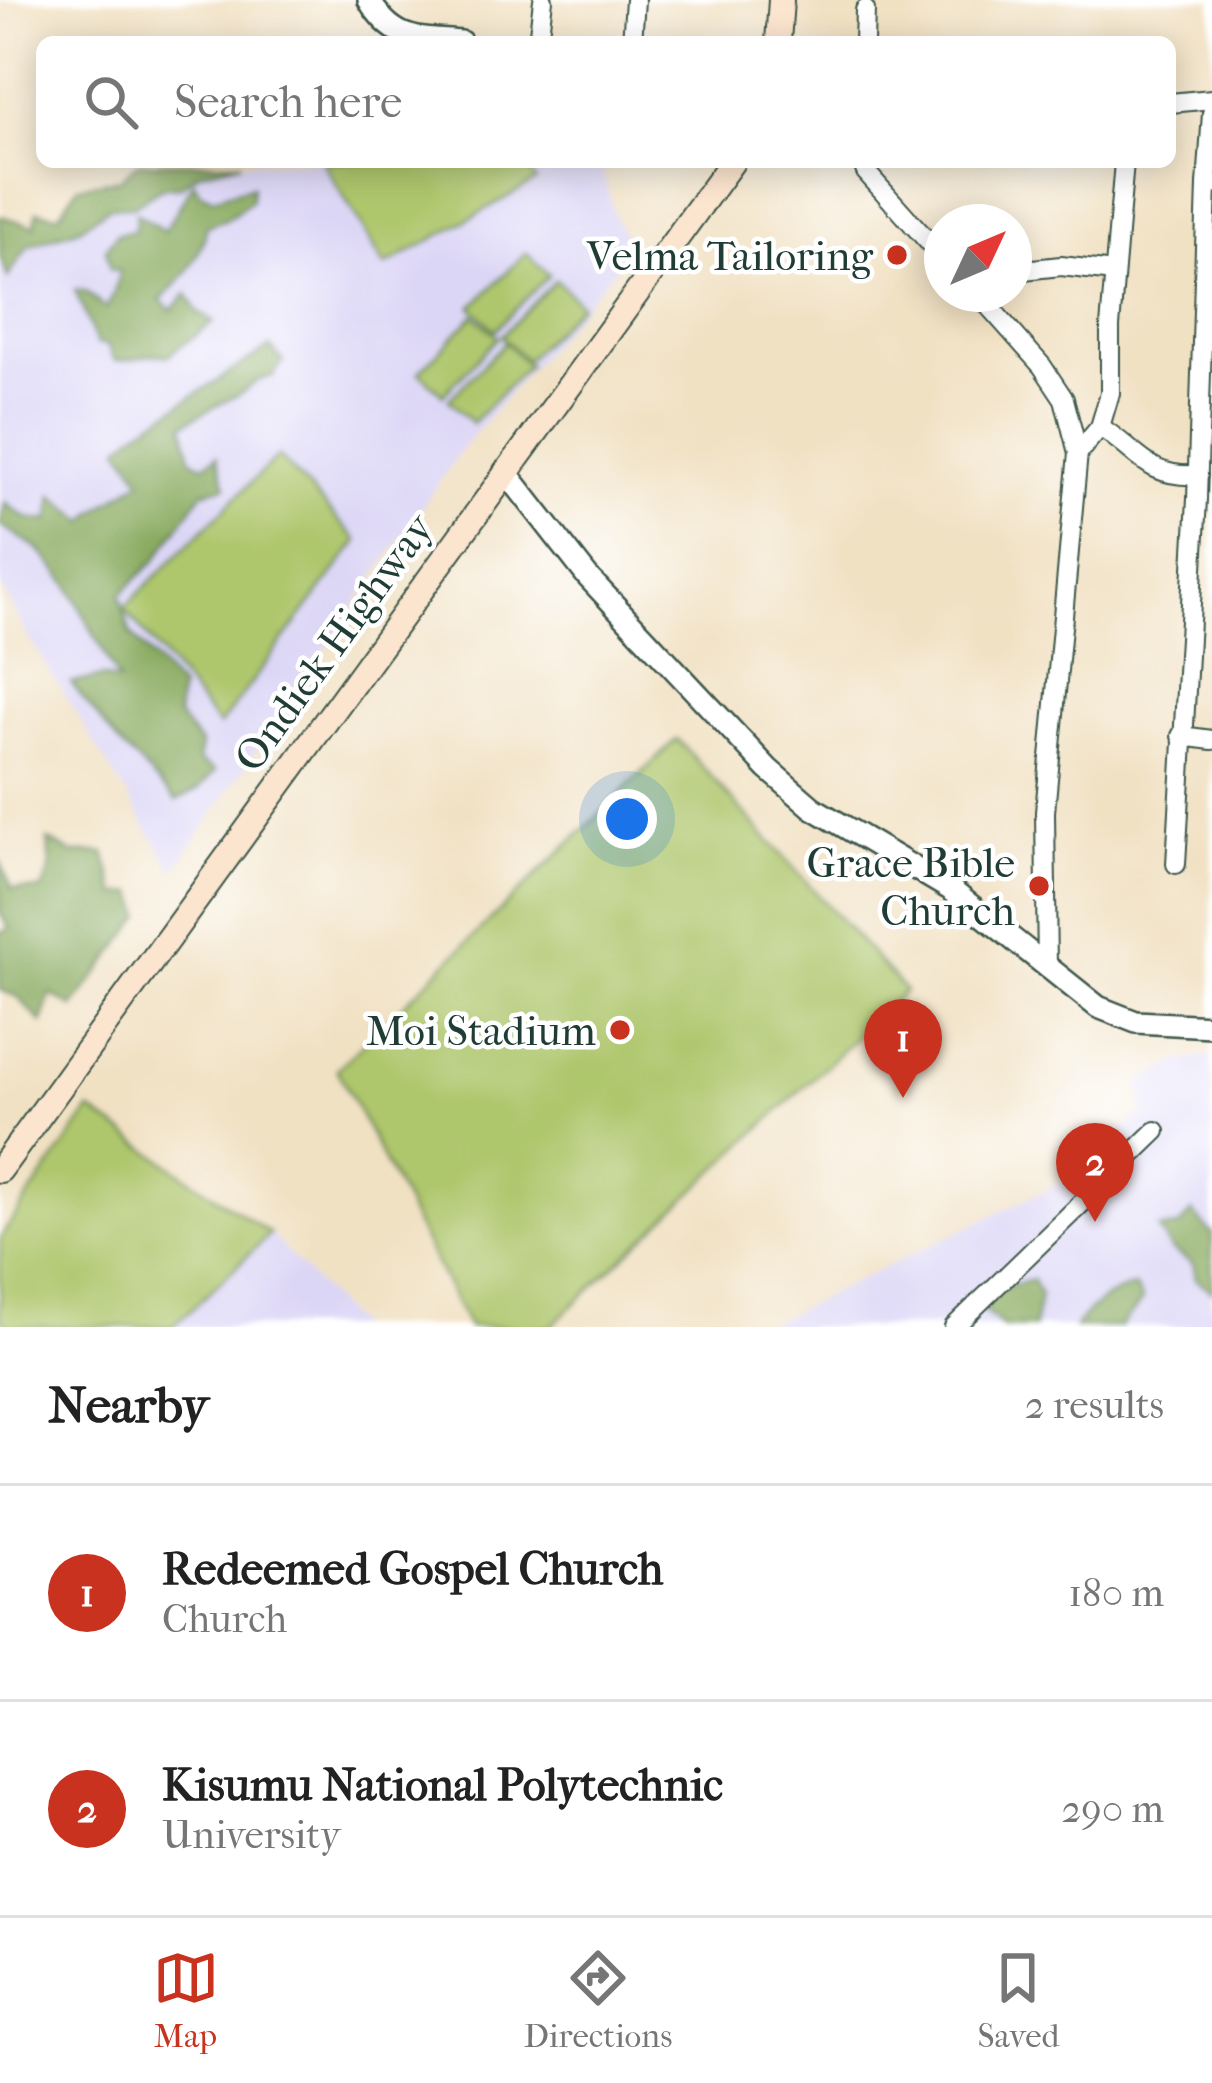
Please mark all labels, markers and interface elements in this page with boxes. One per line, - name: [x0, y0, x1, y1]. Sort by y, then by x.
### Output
- search box: [36, 36, 1176, 168]
- icon: search: [78, 69, 144, 135]
- text: Search here: [174, 76, 402, 129]
- north arrow: [924, 204, 1032, 312]
- place label: Velma Tailoring: [586, 232, 874, 281]
- marker: Velma Tailoring: [884, 242, 910, 268]
- street label: Ondiek Highway: [224, 503, 445, 781]
- your location: [597, 789, 657, 849]
- place label: Grace Bible Church: [807, 839, 1015, 936]
- marker: Grace Bible Church: [1026, 873, 1052, 899]
- pin: 1: [864, 999, 942, 1098]
- place label: Moi Stadium: [366, 1007, 596, 1056]
- marker: Moi Stadium: [607, 1017, 633, 1043]
- pin: 2: [1056, 1123, 1134, 1222]
- text: Nearby: [48, 1375, 209, 1435]
- text: 2 results: [1025, 1382, 1164, 1428]
- text: Redeemed Gospel Church: [162, 1543, 663, 1596]
- text: 1: [80, 1570, 94, 1616]
- text: 180 m: [1068, 1570, 1164, 1616]
- text: Church: [162, 1596, 287, 1642]
- text: Kisumu National Polytechnic: [162, 1759, 723, 1812]
- text: 2: [77, 1786, 97, 1832]
- text: 290 m: [1061, 1786, 1164, 1832]
- text: University: [162, 1812, 341, 1858]
- tab: Map: [153, 1945, 219, 2056]
- tab: Directions: [524, 1945, 672, 2056]
- tab: Saved: [978, 1945, 1059, 2056]

